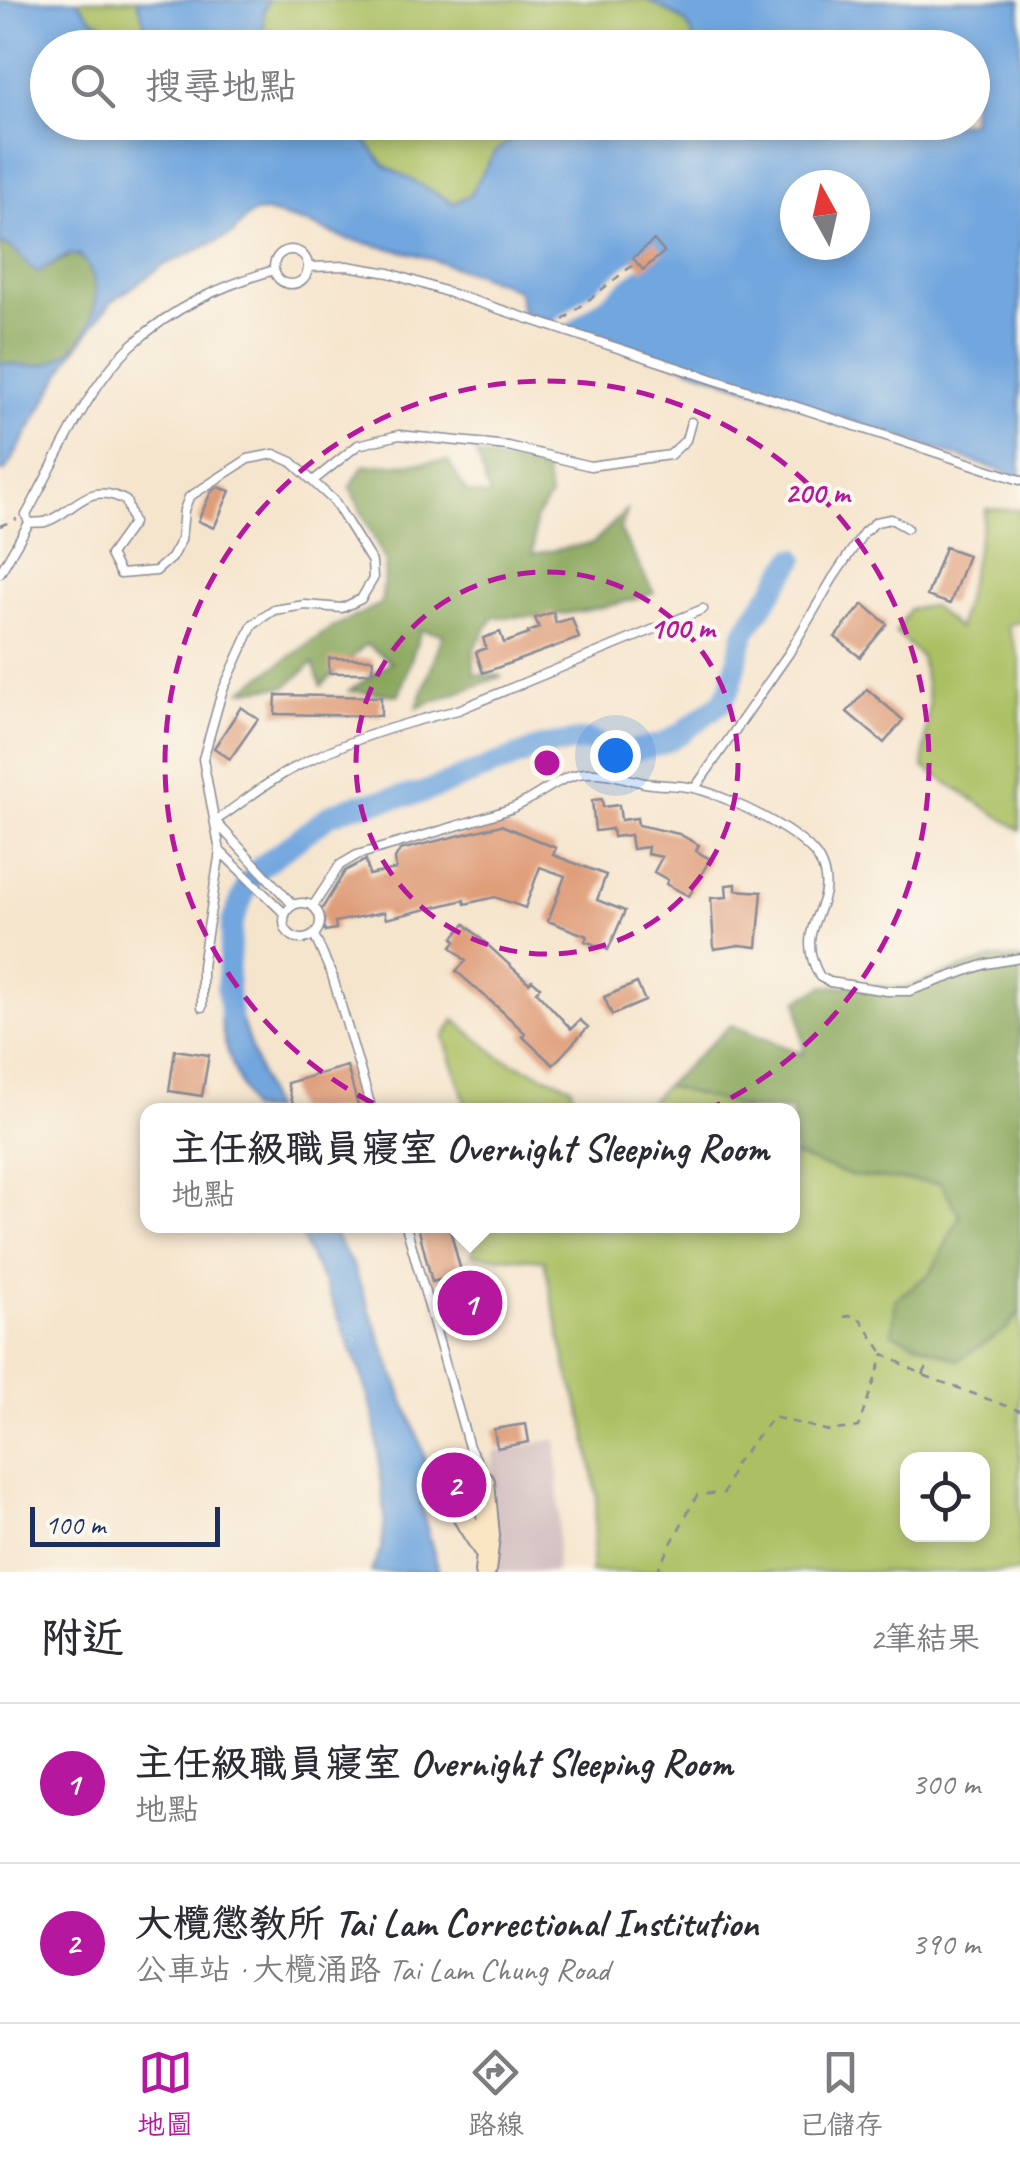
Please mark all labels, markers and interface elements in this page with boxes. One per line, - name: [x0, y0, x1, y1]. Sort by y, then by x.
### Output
- search box: [30, 30, 990, 140]
- icon: search: [65, 58, 120, 113]
- text: 搜尋地點: [145, 63, 297, 110]
- north arrow: [780, 170, 870, 260]
- text: 200 m: [785, 474, 852, 512]
- text: 100 m: [650, 609, 717, 647]
- your location: [590, 730, 641, 781]
- centre of rings: [529, 745, 565, 781]
- popup: [140, 1103, 800, 1233]
- text: 主任級職員寢室 Overnight Sleeping Room: [171, 1125, 769, 1172]
- text: 地點: [171, 1174, 235, 1215]
- pin: 1: [438, 1266, 502, 1340]
- pin: 2: [422, 1448, 486, 1522]
- map controls: [900, 1452, 990, 1542]
- button: locate: [900, 1452, 990, 1542]
- scale bar: [30, 1502, 220, 1546]
- text: 100 m: [45, 1507, 105, 1542]
- text: 附近: [40, 1612, 124, 1665]
- text: 2筆結果: [870, 1618, 980, 1659]
- text: 主任級職員寢室 Overnight Sleeping Room: [135, 1740, 733, 1787]
- text: 1: [65, 1763, 80, 1804]
- text: 300 m: [911, 1763, 980, 1804]
- text: 地點: [135, 1789, 199, 1830]
- text: 大欖懲教所 Tai Lam Correctional Institution: [135, 1900, 758, 1947]
- text: 2: [65, 1923, 80, 1964]
- text: 390 m: [911, 1923, 980, 1964]
- text: 公車站 · 大欖涌路 Tai Lam Chung Road: [135, 1949, 609, 1990]
- tab: 地圖: [137, 2045, 193, 2142]
- tab: 路線: [468, 2045, 524, 2142]
- tab: 已儲存: [799, 2045, 883, 2142]

